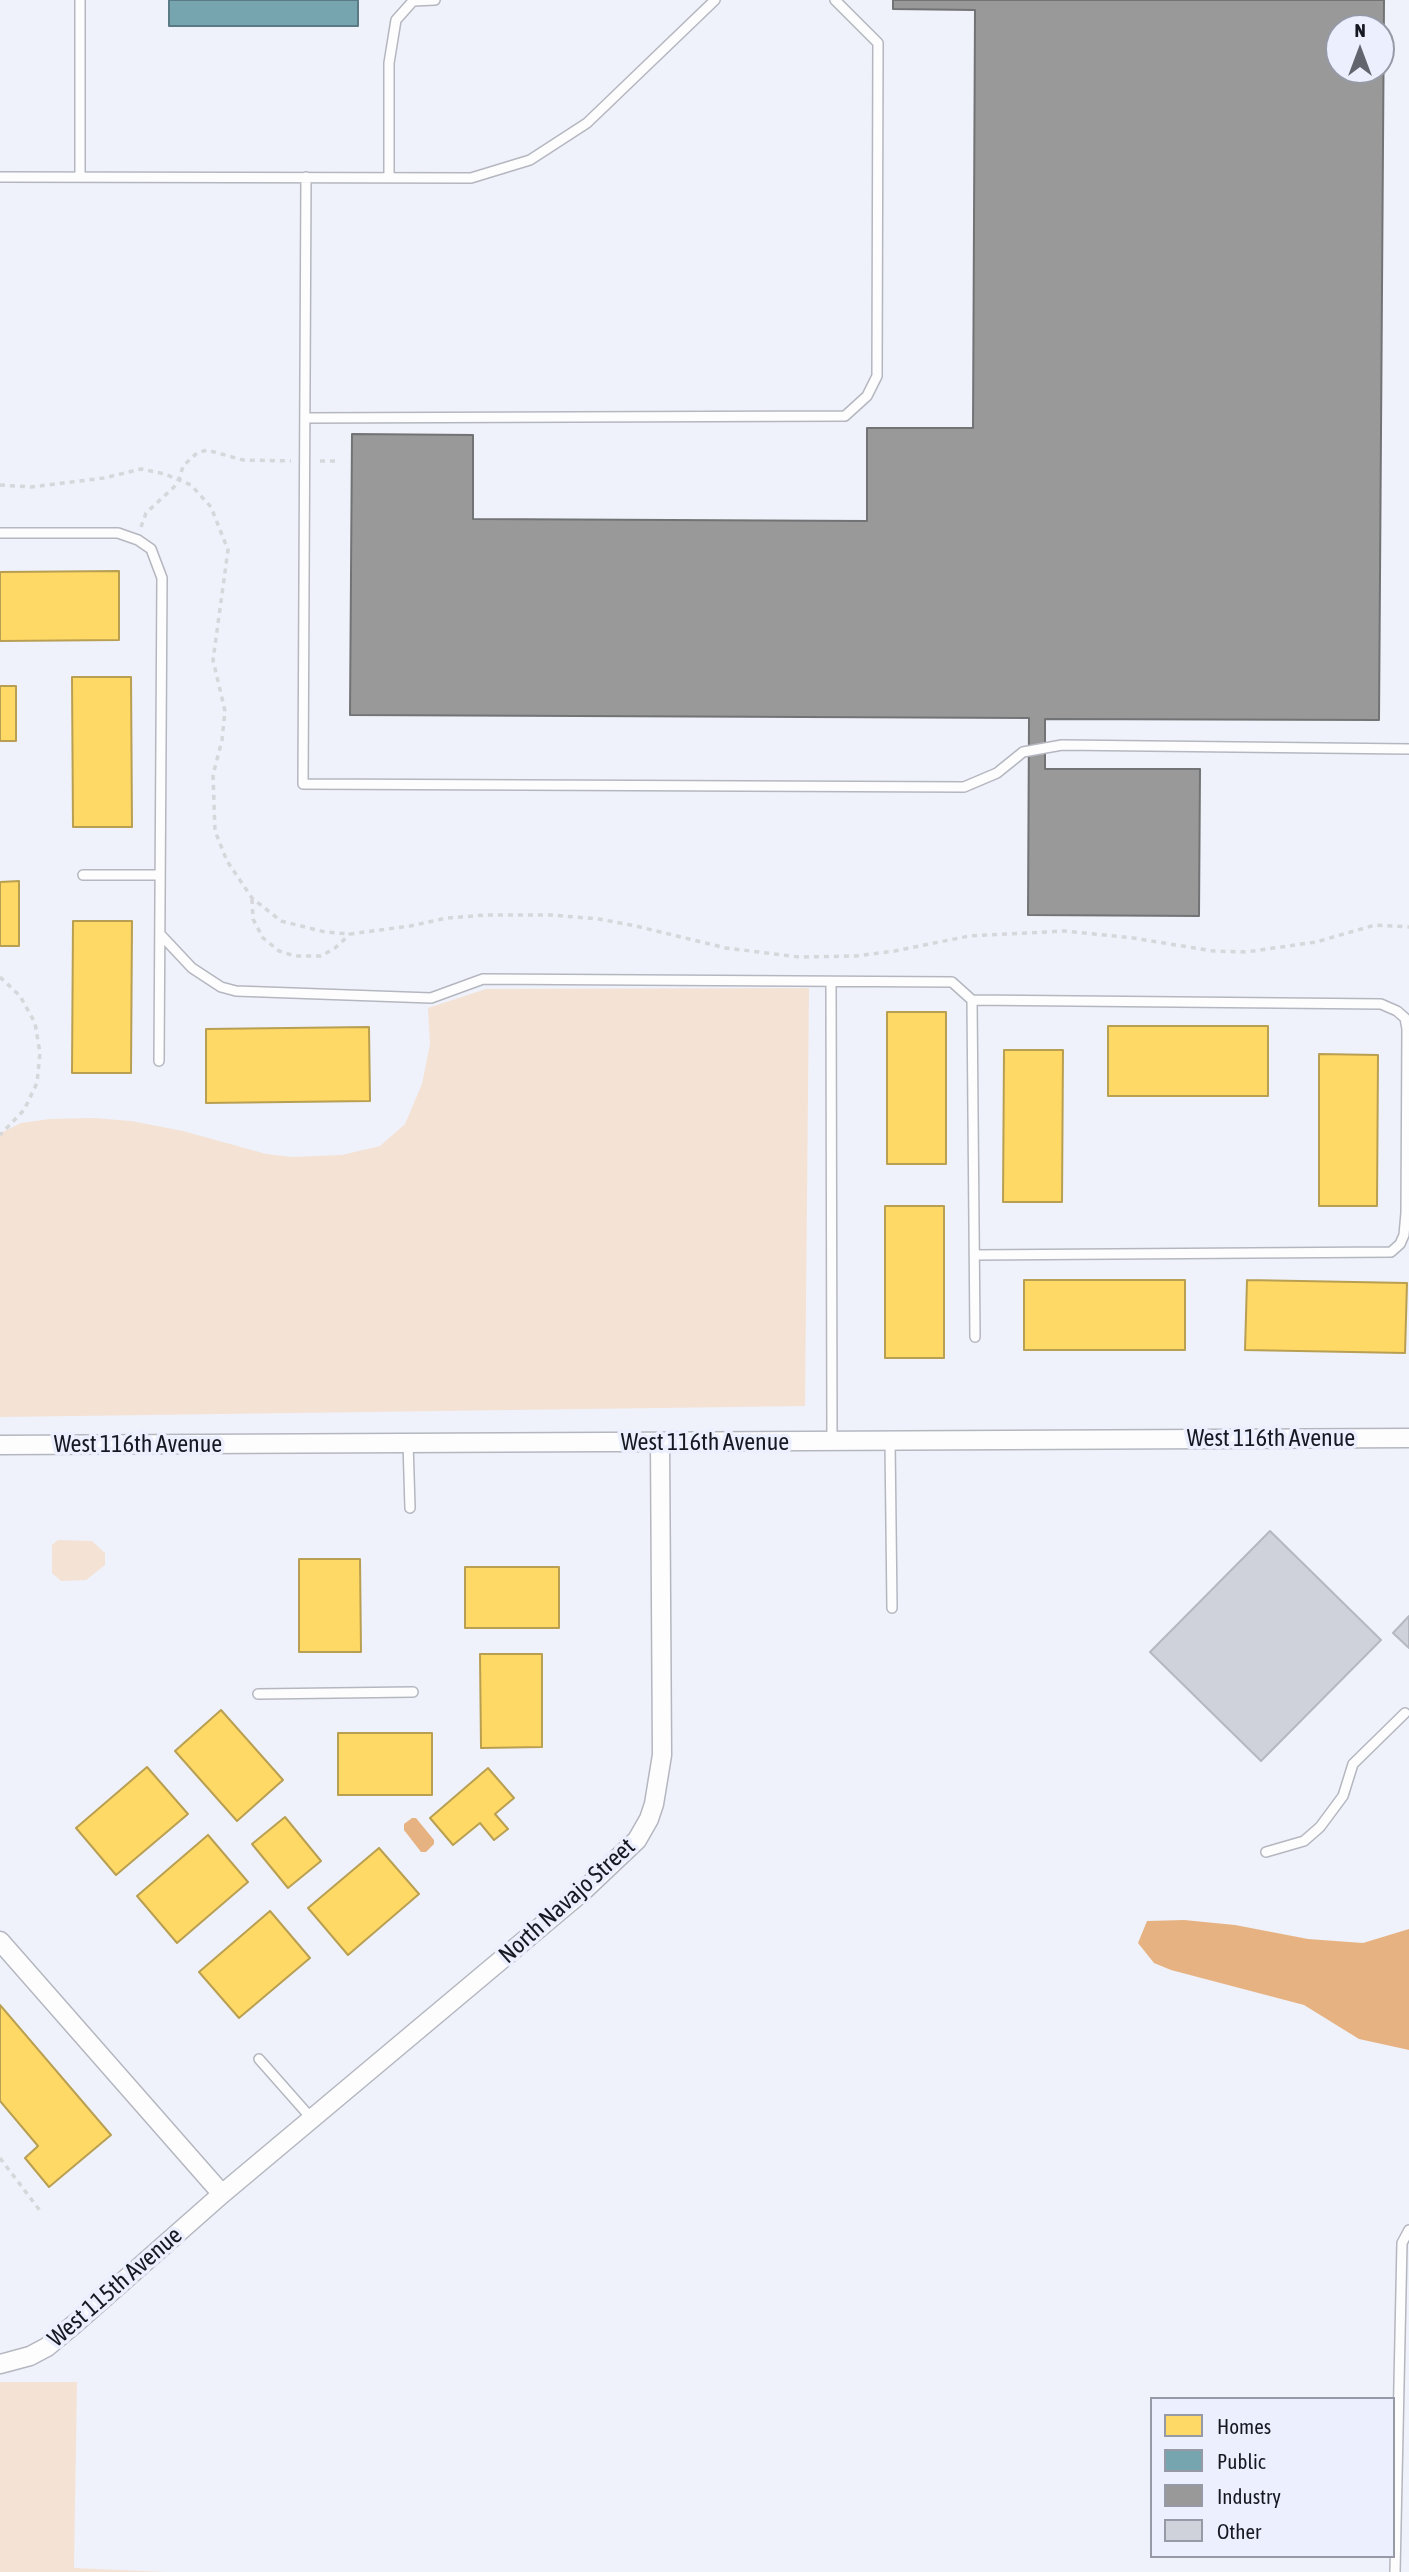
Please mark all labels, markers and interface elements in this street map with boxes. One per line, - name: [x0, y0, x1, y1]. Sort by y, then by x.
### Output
- north arrow: [1325, 14, 1395, 84]
- text: N: [1354, 19, 1366, 41]
- street label: West 116th Avenue: [1187, 1424, 1355, 1452]
- street label: West 116th Avenue: [621, 1428, 789, 1456]
- street label: West 116th Avenue: [54, 1430, 222, 1458]
- street label: North Navajo Street: [493, 1832, 641, 1970]
- street label: West 115th Avenue: [42, 2221, 188, 2353]
- legend: [1150, 2397, 1395, 2558]
- text: Homes: [1217, 2414, 1271, 2438]
- text: Public: [1217, 2449, 1266, 2473]
- text: Industry: [1217, 2484, 1281, 2508]
- text: Other: [1217, 2519, 1261, 2543]

